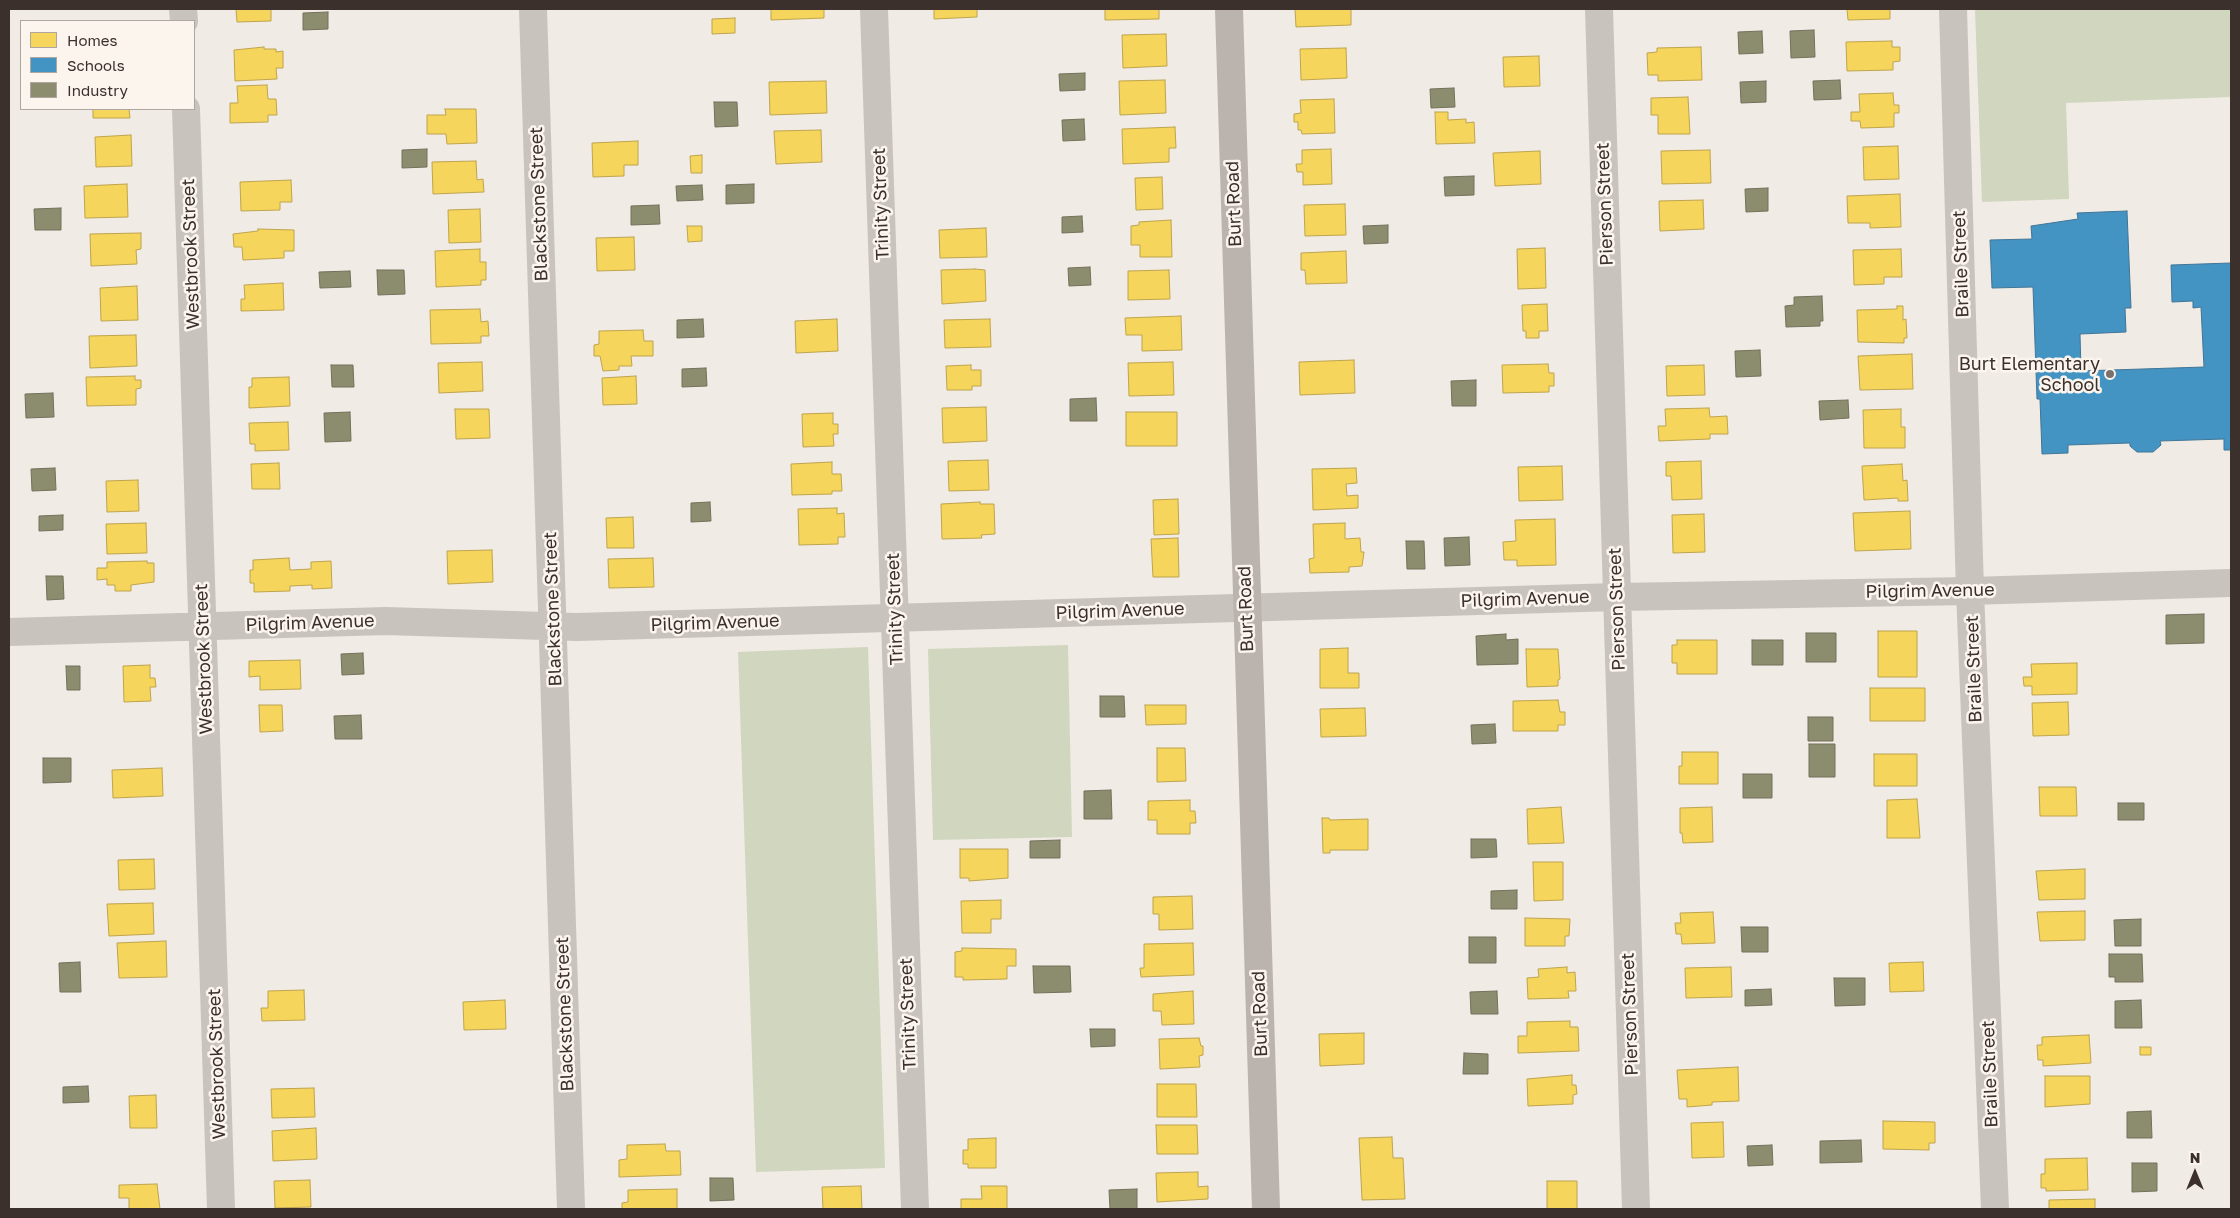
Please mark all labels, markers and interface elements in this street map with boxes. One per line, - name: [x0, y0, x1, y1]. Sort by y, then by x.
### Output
- legend: [20, 20, 195, 110]
- text: Homes: [67, 31, 117, 49]
- text: Schools: [67, 56, 125, 74]
- text: Industry: [67, 81, 128, 99]
- street label: Blackstone Street: [526, 126, 552, 282]
- street label: Pierson Street: [1592, 142, 1618, 266]
- street label: Trinity Street: [868, 147, 894, 261]
- street label: Burt Road: [1222, 161, 1246, 247]
- street label: Westbrook Street: [178, 178, 204, 330]
- street label: Braile Street: [1948, 210, 1974, 318]
- place label: Burt Elementary School: [1959, 353, 2100, 396]
- marker: Burt Elementary School: [2104, 368, 2116, 380]
- street label: Blackstone Street: [540, 531, 566, 687]
- street label: Pierson Street: [1604, 547, 1630, 671]
- street label: Trinity Street: [882, 552, 908, 666]
- street label: Burt Road: [1234, 566, 1258, 652]
- street label: Pilgrim Avenue: [1865, 579, 1995, 603]
- street label: Westbrook Street: [191, 583, 217, 735]
- street label: Pilgrim Avenue: [1460, 586, 1590, 612]
- street label: Pilgrim Avenue: [1055, 598, 1185, 624]
- street label: Pilgrim Avenue: [245, 610, 375, 636]
- street label: Pilgrim Avenue: [650, 610, 780, 636]
- street label: Braile Street: [1961, 615, 1987, 723]
- street label: Blackstone Street: [552, 936, 578, 1092]
- street label: Pierson Street: [1617, 952, 1643, 1076]
- street label: Trinity Street: [895, 957, 921, 1071]
- street label: Burt Road: [1248, 971, 1272, 1057]
- street label: Westbrook Street: [204, 988, 230, 1140]
- street label: Braile Street: [1977, 1020, 2003, 1128]
- north arrow: [2170, 1148, 2220, 1198]
- text: N: [2190, 1149, 2200, 1166]

